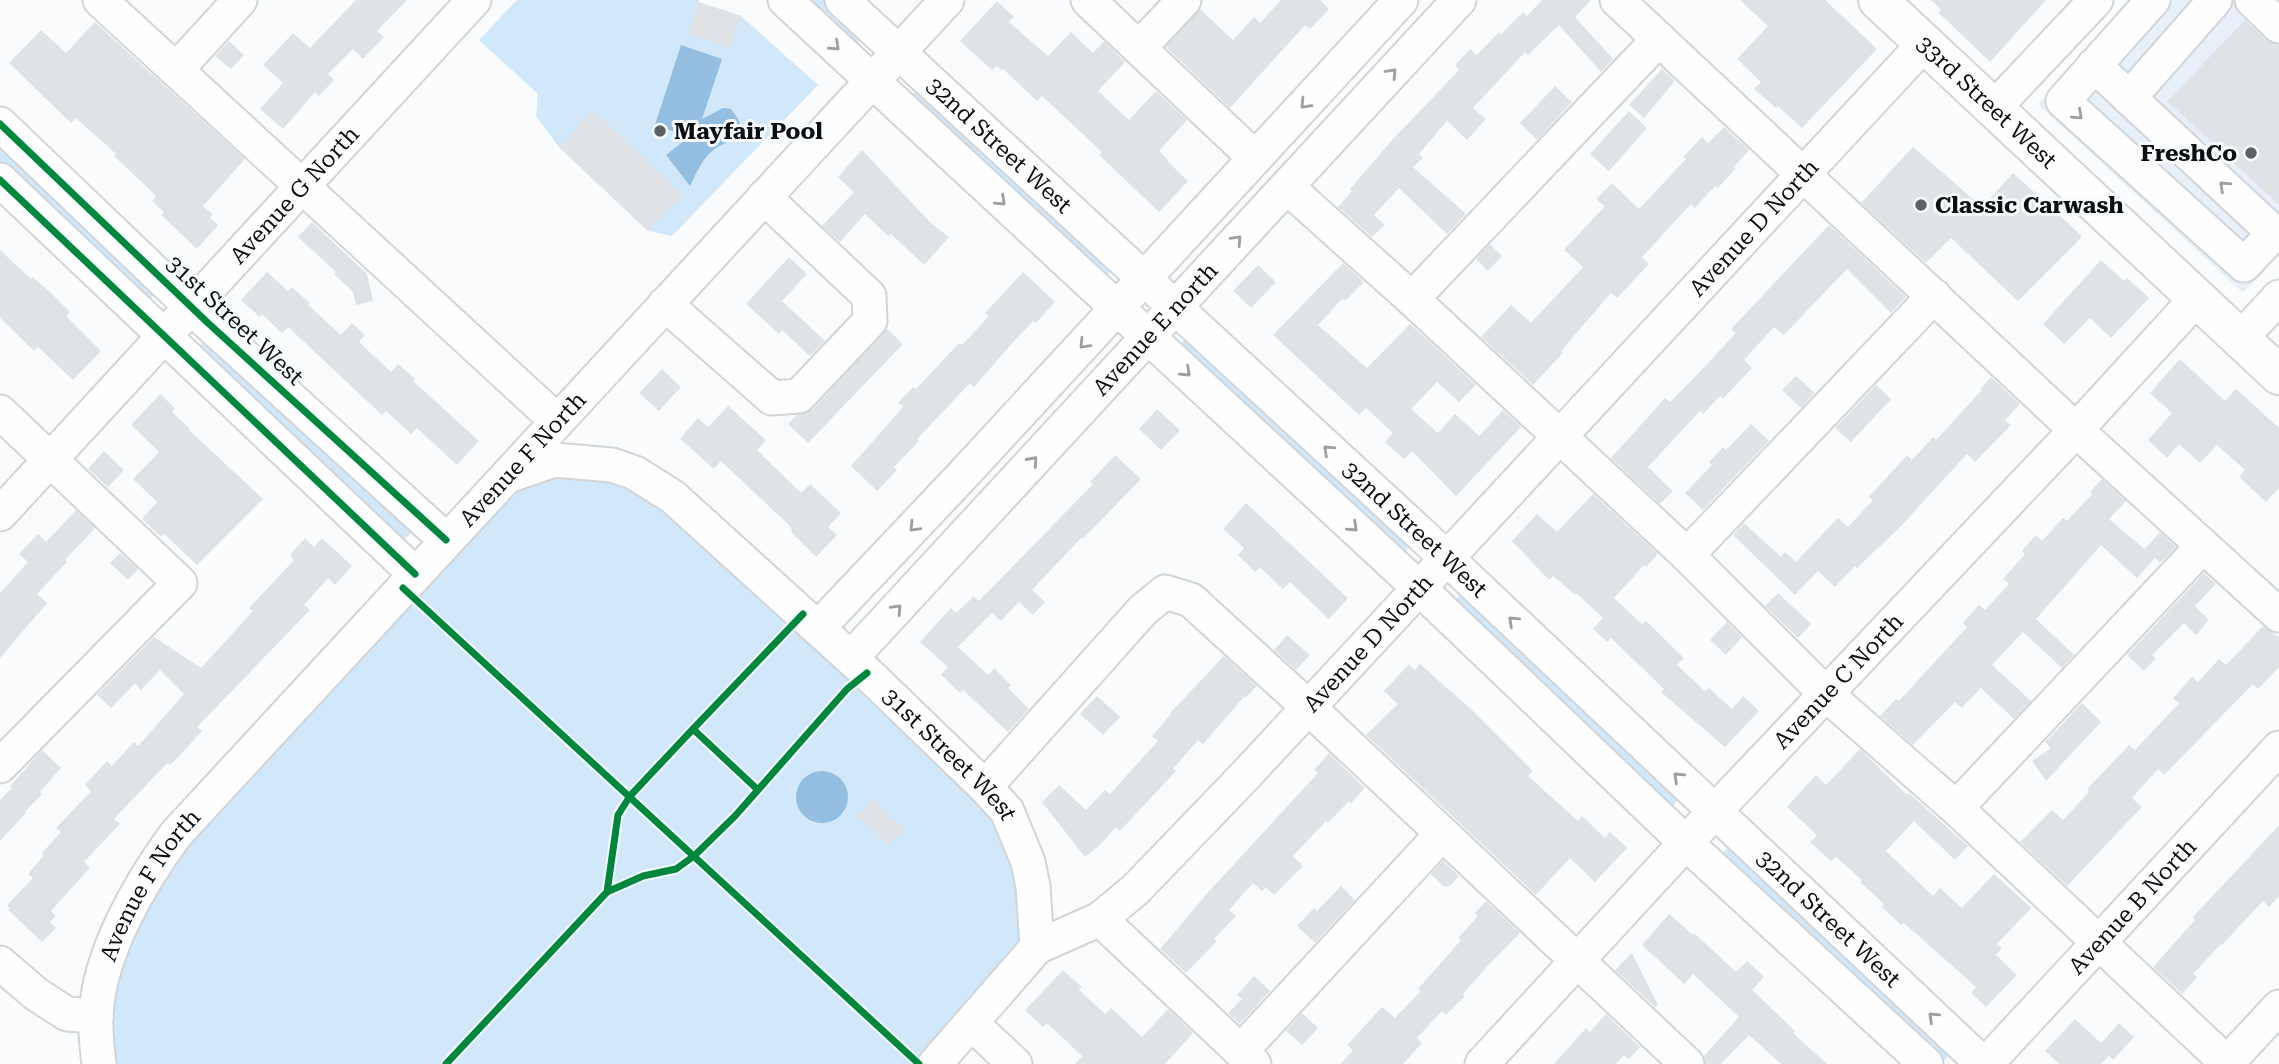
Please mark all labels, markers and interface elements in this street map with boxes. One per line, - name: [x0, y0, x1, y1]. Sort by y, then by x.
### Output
- street label: 33rd Street West: [1911, 30, 2062, 174]
- one-way arrow: [827, 38, 840, 50]
- one-way arrow: [1383, 68, 1396, 81]
- street label: 32nd Street West: [921, 72, 1077, 219]
- one-way arrow: [1300, 96, 1313, 109]
- one-way arrow: [2070, 106, 2083, 119]
- place label: Mayfair Pool: [674, 118, 823, 145]
- street label: Avenue G North: [224, 121, 365, 270]
- marker: Mayfair Pool: [652, 123, 668, 139]
- place label: FreshCo: [2141, 140, 2237, 167]
- marker: FreshCo: [2243, 145, 2259, 161]
- street label: Avenue D North: [1684, 154, 1824, 302]
- one-way arrow: [2219, 182, 2232, 195]
- place label: Classic Carwash: [1935, 192, 2124, 219]
- one-way arrow: [993, 193, 1006, 206]
- marker: Classic Carwash: [1913, 197, 1929, 213]
- one-way arrow: [1229, 235, 1241, 248]
- street label: 31st Street West: [161, 250, 309, 391]
- street label: Avenue E north: [1087, 257, 1223, 401]
- one-way arrow: [1080, 336, 1092, 349]
- one-way arrow: [1178, 364, 1191, 377]
- street label: Avenue F North: [454, 387, 592, 532]
- one-way arrow: [1323, 445, 1336, 458]
- one-way arrow: [1024, 456, 1037, 469]
- street label: 32nd Street West: [1337, 456, 1493, 604]
- one-way arrow: [909, 518, 922, 531]
- one-way arrow: [1345, 519, 1358, 532]
- street label: Avenue D North: [1298, 569, 1439, 718]
- one-way arrow: [889, 604, 902, 617]
- street label: Avenue C North: [1768, 608, 1909, 755]
- one-way arrow: [1508, 617, 1521, 629]
- street label: 31st Street West: [877, 683, 1022, 824]
- one-way arrow: [1674, 773, 1687, 785]
- street label: Avenue F North: [95, 804, 206, 965]
- street label: Avenue B North: [2063, 833, 2202, 980]
- street label: 32nd Street West: [1751, 845, 1906, 993]
- one-way arrow: [1928, 1013, 1941, 1026]

